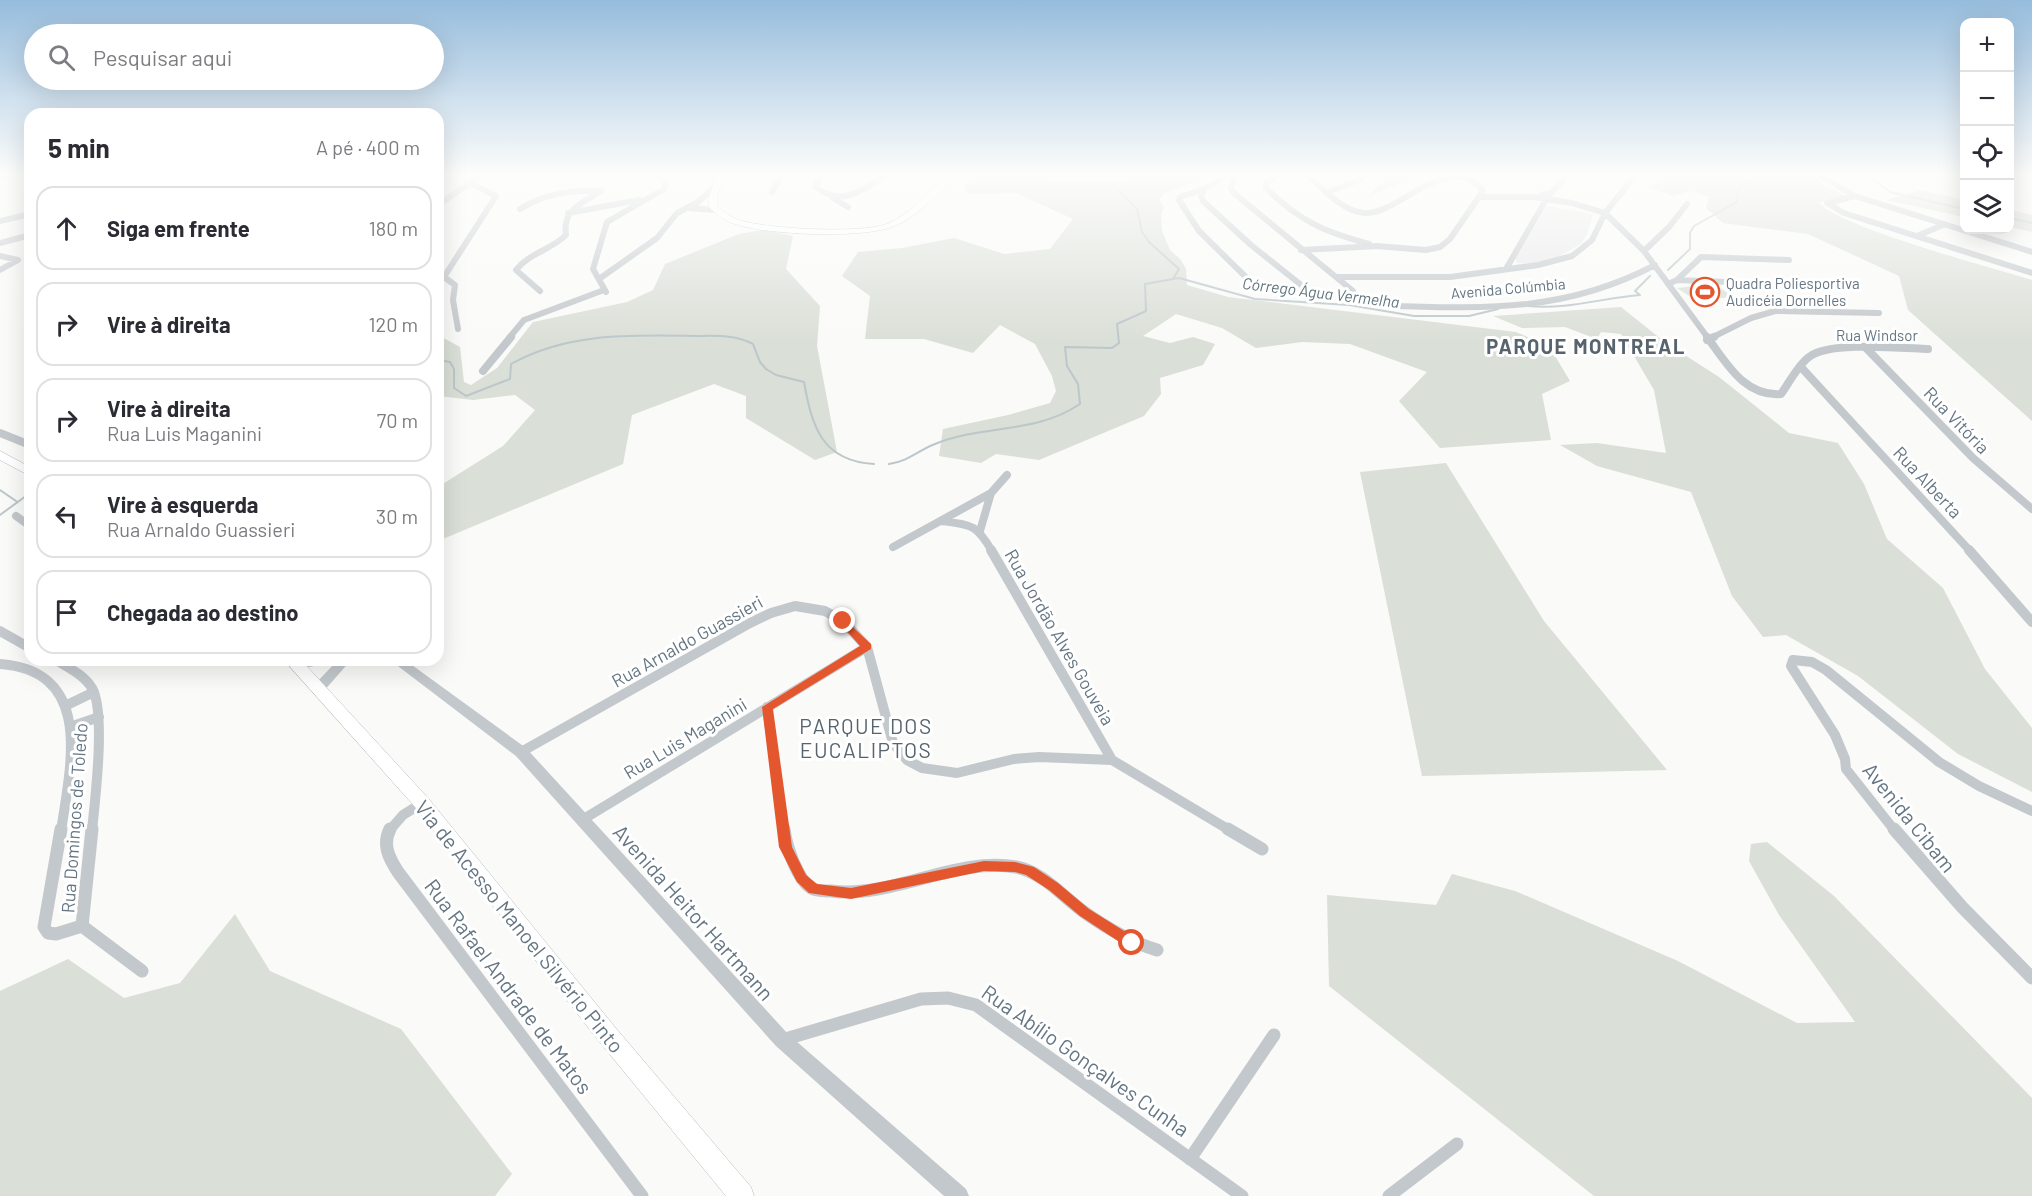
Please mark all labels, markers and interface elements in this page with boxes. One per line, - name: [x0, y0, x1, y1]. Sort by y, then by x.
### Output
- map controls: [1960, 18, 2014, 234]
- button: +: [1960, 18, 2014, 72]
- search box: [24, 24, 444, 90]
- icon: search: [45, 41, 78, 74]
- text: Pesquisar aqui: [93, 44, 232, 70]
- button: −: [1960, 72, 2014, 126]
- button: locate: [1960, 126, 2014, 180]
- text: 5 min: [48, 132, 110, 163]
- text: A pé · 400 m: [316, 135, 420, 159]
- button: layers: [1960, 180, 2014, 234]
- icon: ahead: [50, 212, 83, 245]
- text: Siga em frente: [107, 215, 250, 241]
- text: 180 m: [369, 216, 418, 240]
- water label: Córrego Água Vermelha: [1241, 273, 1401, 311]
- street label: Avenida Colúmbia: [1450, 274, 1566, 302]
- place label: Quadra Poliesportiva Audicéia Dornelles: [1726, 274, 1860, 309]
- sports icon: Quadra Poliesportiva Audicéia Dornelles: [1689, 276, 1721, 308]
- icon: right: [50, 308, 83, 341]
- text: Vire à direita: [107, 311, 231, 337]
- text: 120 m: [368, 312, 418, 336]
- street label: Rua Windsor: [1836, 326, 1918, 344]
- district label: PARQUE MONTREAL: [1486, 334, 1686, 358]
- street label: Rua Vitória: [1920, 382, 1994, 458]
- text: Vire à direita: [107, 395, 231, 421]
- icon: right: [50, 404, 83, 437]
- text: 70 m: [377, 408, 418, 432]
- text: Rua Luis Maganini: [107, 421, 262, 445]
- street label: Rua Alberta: [1889, 441, 1967, 523]
- text: Vire à esquerda: [107, 491, 258, 517]
- icon: left: [50, 500, 83, 533]
- text: 30 m: [376, 504, 418, 528]
- text: Rua Arnaldo Guassieri: [107, 517, 295, 541]
- street label: Rua Jordão Alves Gouveia: [1001, 545, 1119, 729]
- street label: Rua Arnaldo Guassieri: [608, 590, 766, 692]
- icon: arrive: [50, 596, 83, 629]
- text: Chegada ao destino: [107, 599, 298, 625]
- route end: [829, 607, 855, 633]
- street label: Rua Luis Maganini: [619, 693, 751, 783]
- district label: PARQUE DOS EUCALIPTOS: [799, 713, 933, 762]
- street label: Rua Domingos de Toledo: [56, 722, 92, 914]
- street label: Avenida Cibam: [1858, 757, 1962, 877]
- street label: Via de Acesso Manoel Silvério Pinto: [410, 795, 630, 1057]
- street label: Avenida Heitor Hartmann: [609, 819, 779, 1005]
- street label: Rua Rafael Andrade de Matos: [420, 874, 598, 1098]
- route start: [1118, 929, 1144, 955]
- street label: Rua Abílio Gonçalves Cunha: [977, 979, 1195, 1141]

